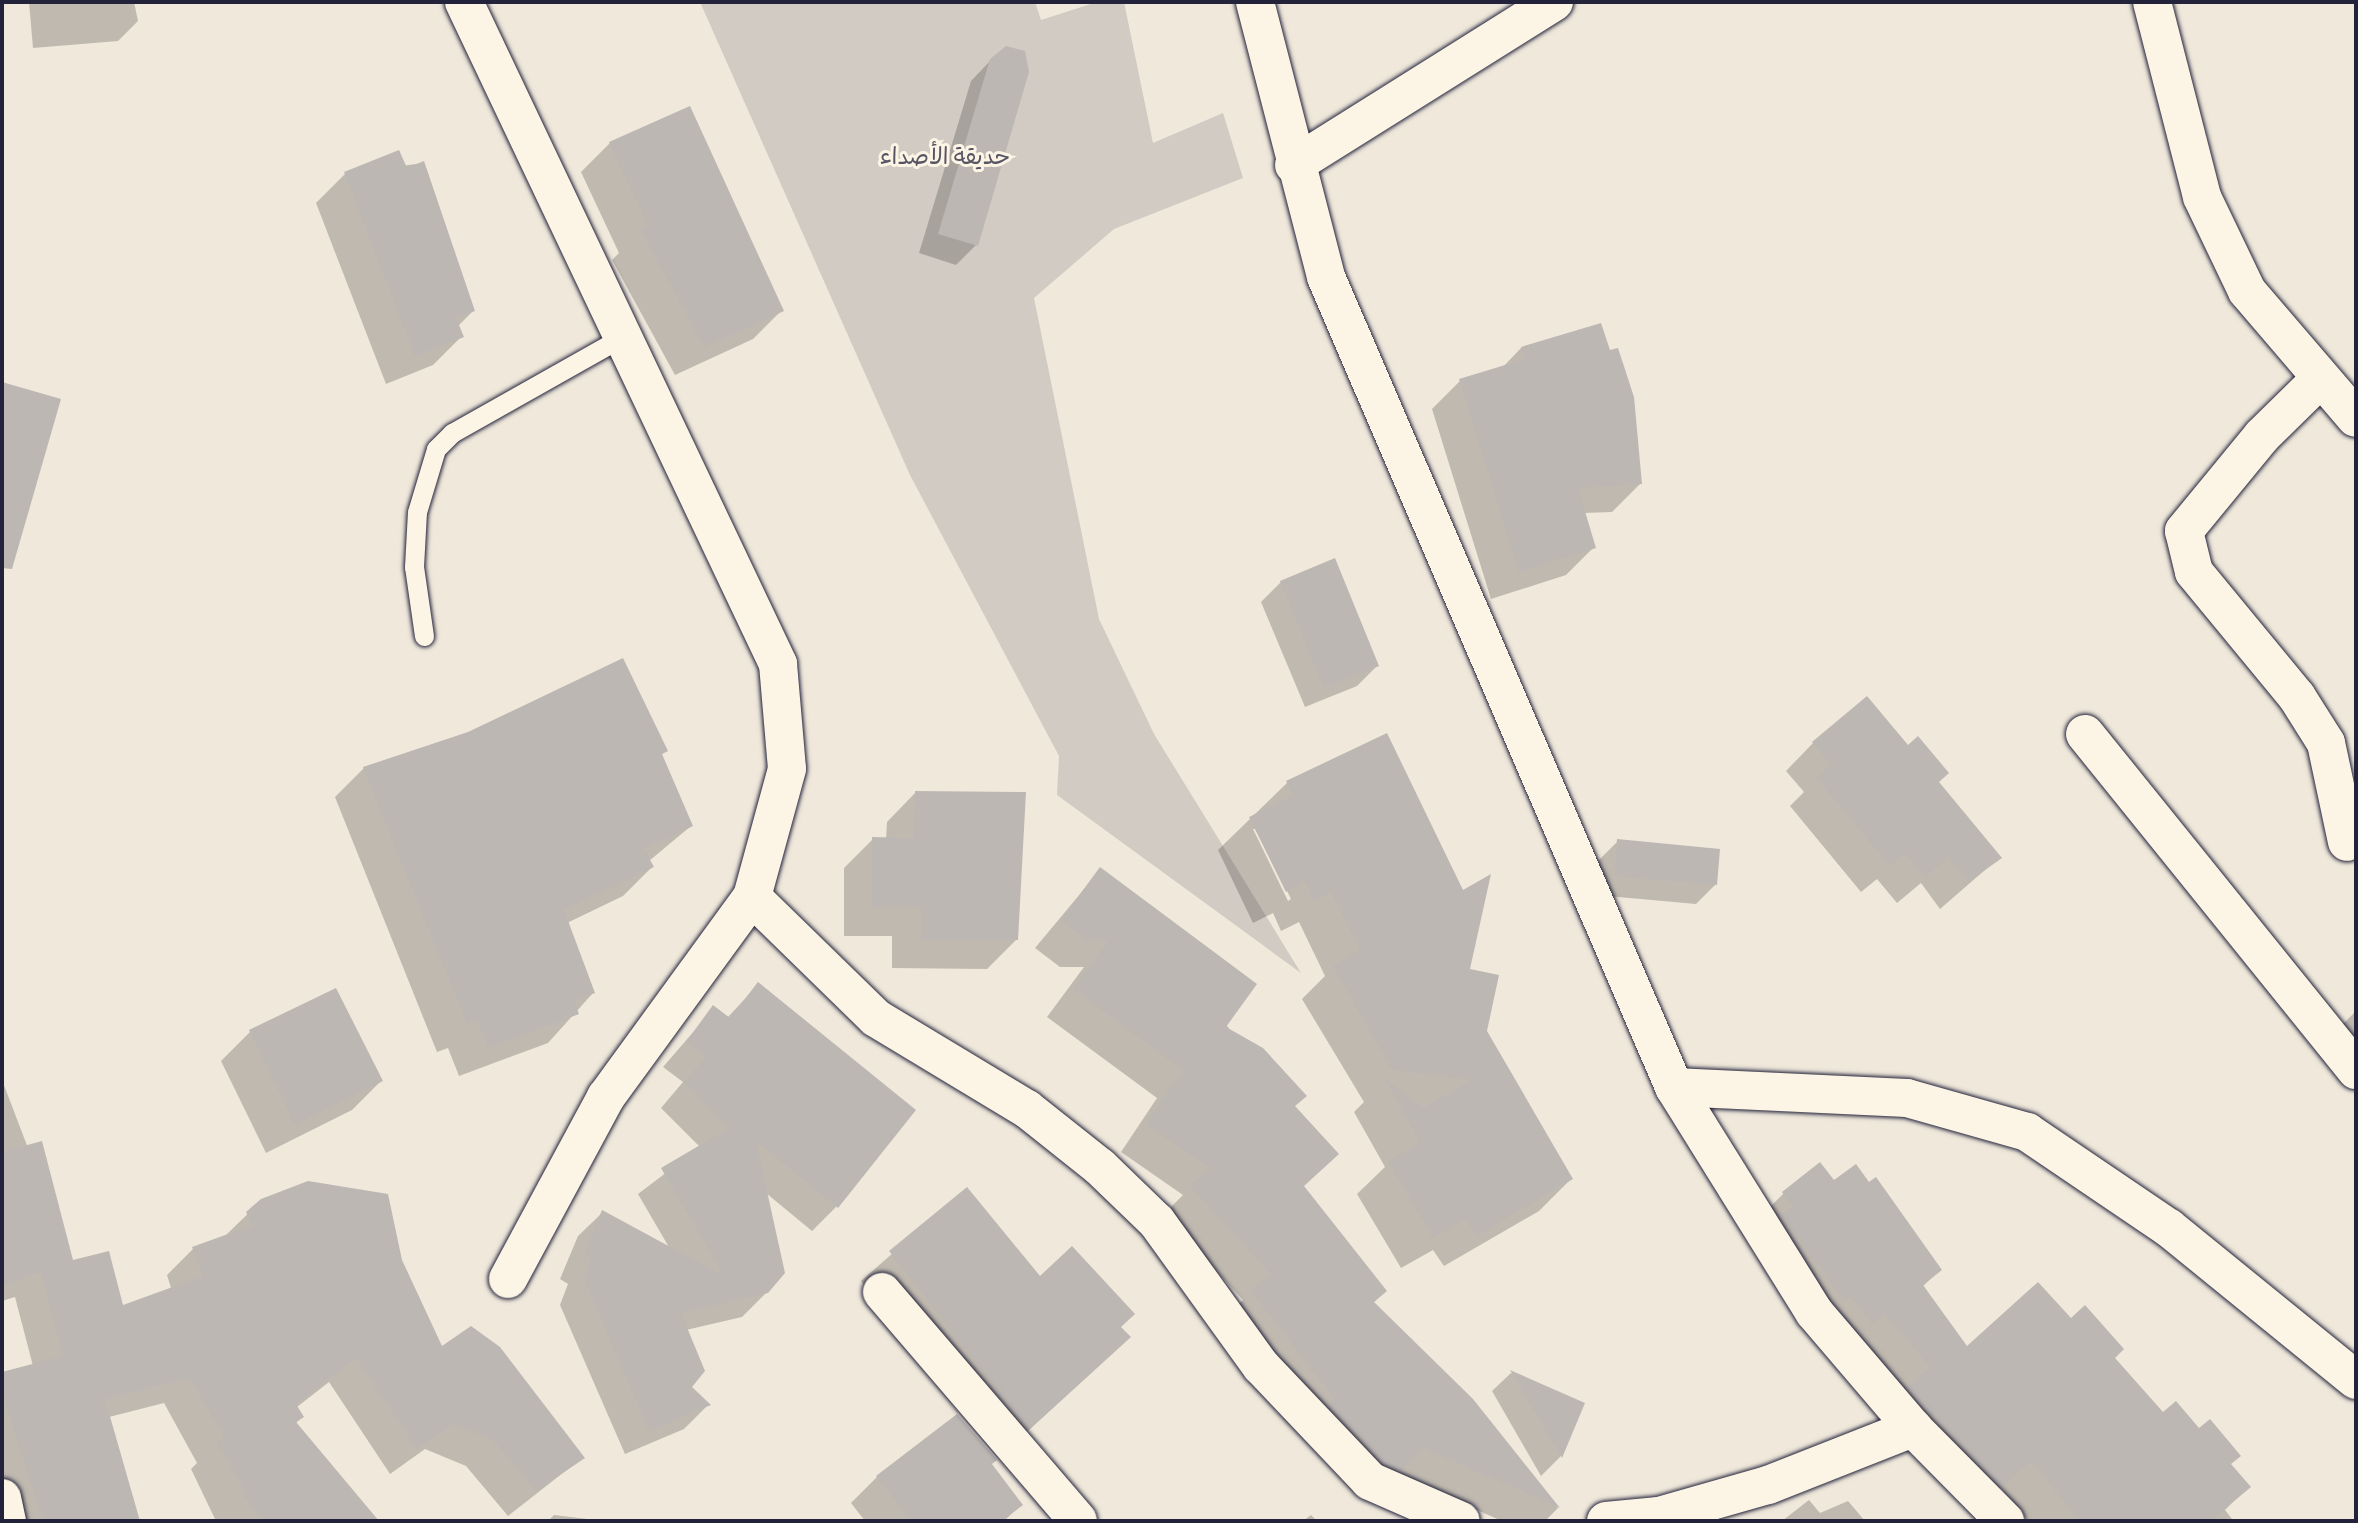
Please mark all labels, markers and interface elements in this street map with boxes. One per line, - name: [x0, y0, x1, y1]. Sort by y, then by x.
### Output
- park label: حديقة الأصداء: [880, 146, 1010, 174]

